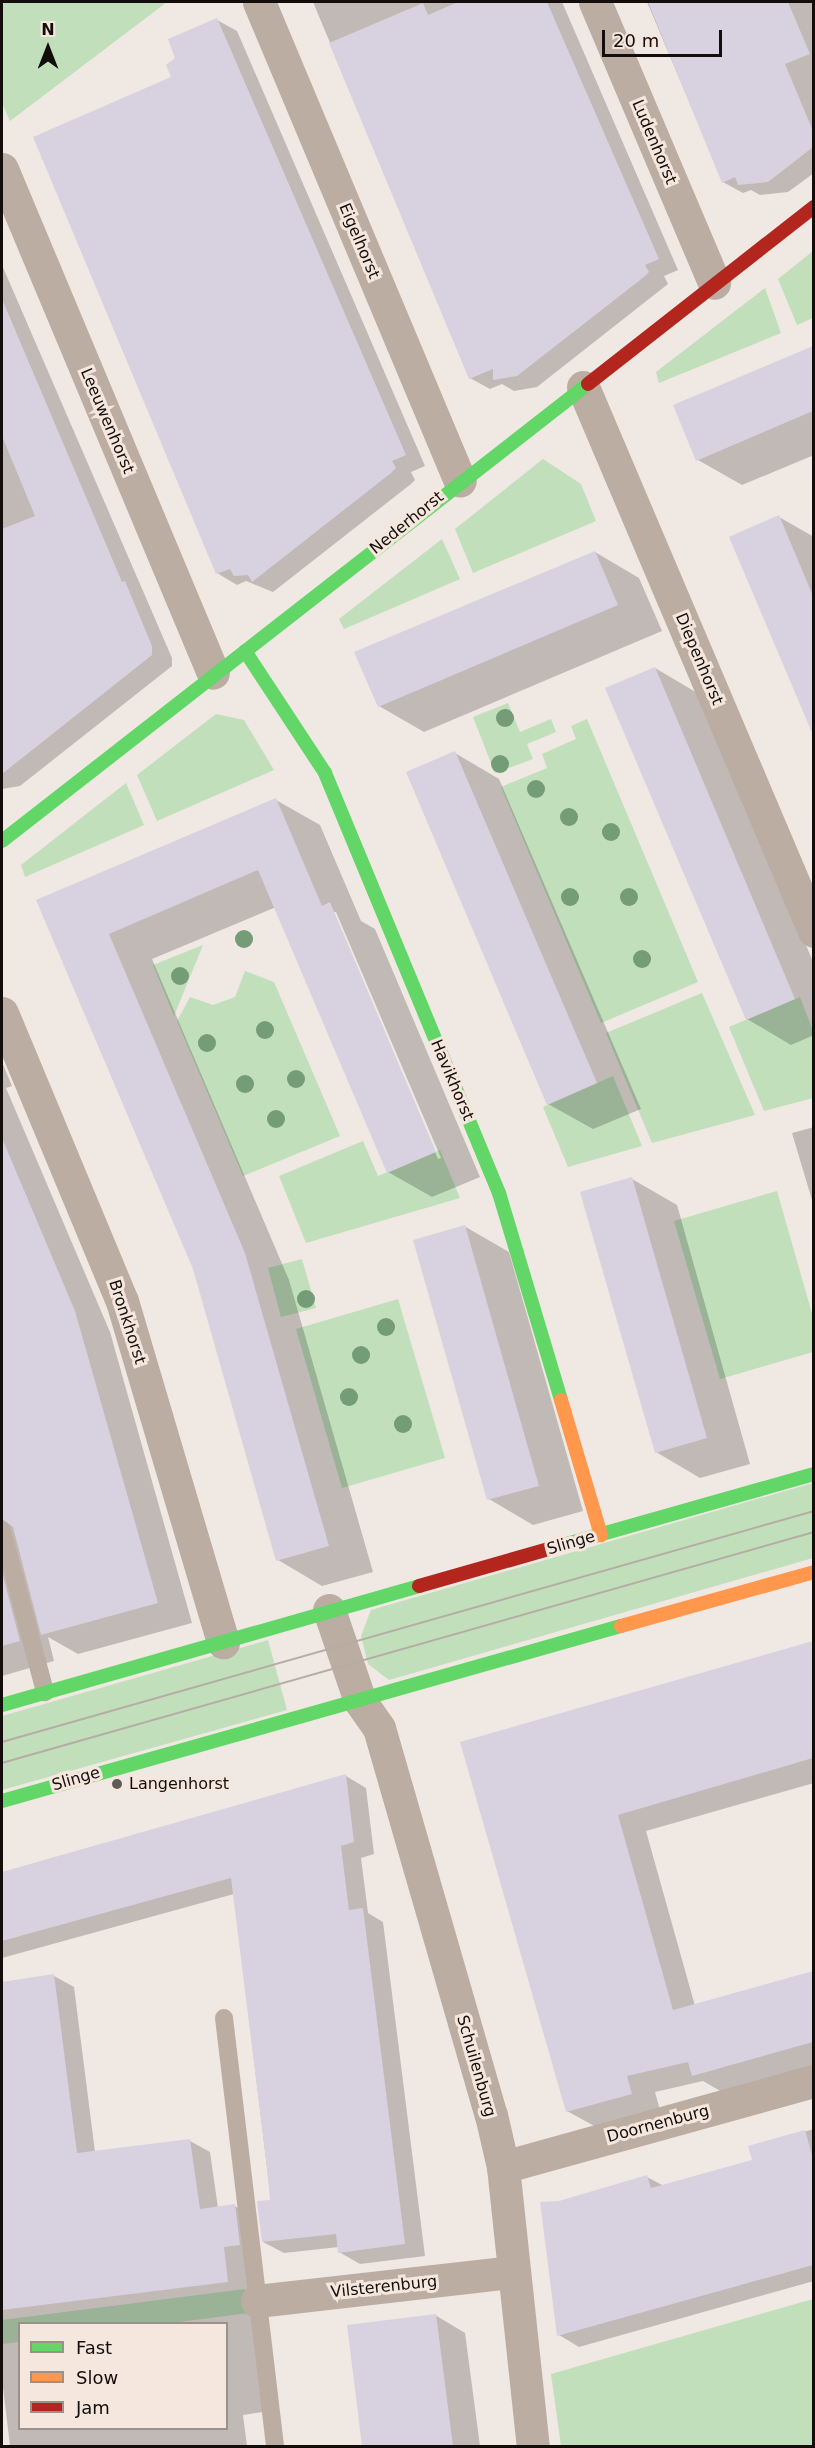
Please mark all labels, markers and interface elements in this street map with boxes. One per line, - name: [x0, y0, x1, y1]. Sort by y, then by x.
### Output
- north arrow: [18, 18, 78, 78]
- scale bar: [605, 18, 725, 56]
- text: N: [41, 20, 55, 39]
- text: 20 m: [613, 30, 659, 51]
- street label: Ludenhorst: [628, 97, 680, 187]
- street label: Eigelhorst: [335, 200, 383, 282]
- street label: Leeuwenhorst: [76, 365, 138, 477]
- street label: Nederhorst: [366, 487, 448, 559]
- street label: Diepenhorst: [671, 610, 727, 708]
- street label: Havikhorst: [426, 1037, 478, 1123]
- street label: Bronkhorst: [104, 1277, 150, 1367]
- street label: Slinge: [545, 1527, 597, 1559]
- street label: Slinge: [50, 1763, 102, 1795]
- place label: Langenhorst: [129, 1774, 229, 1794]
- marker: Langenhorst: [110, 1777, 124, 1791]
- street label: Schuilenburg: [452, 2013, 500, 2119]
- street label: Doornenburg: [605, 2101, 711, 2147]
- street label: Vilsterenburg: [330, 2272, 438, 2302]
- legend: [18, 2322, 228, 2430]
- text: Fast: [76, 2337, 112, 2358]
- text: Slow: [76, 2367, 118, 2388]
- text: Jam: [76, 2397, 110, 2418]

